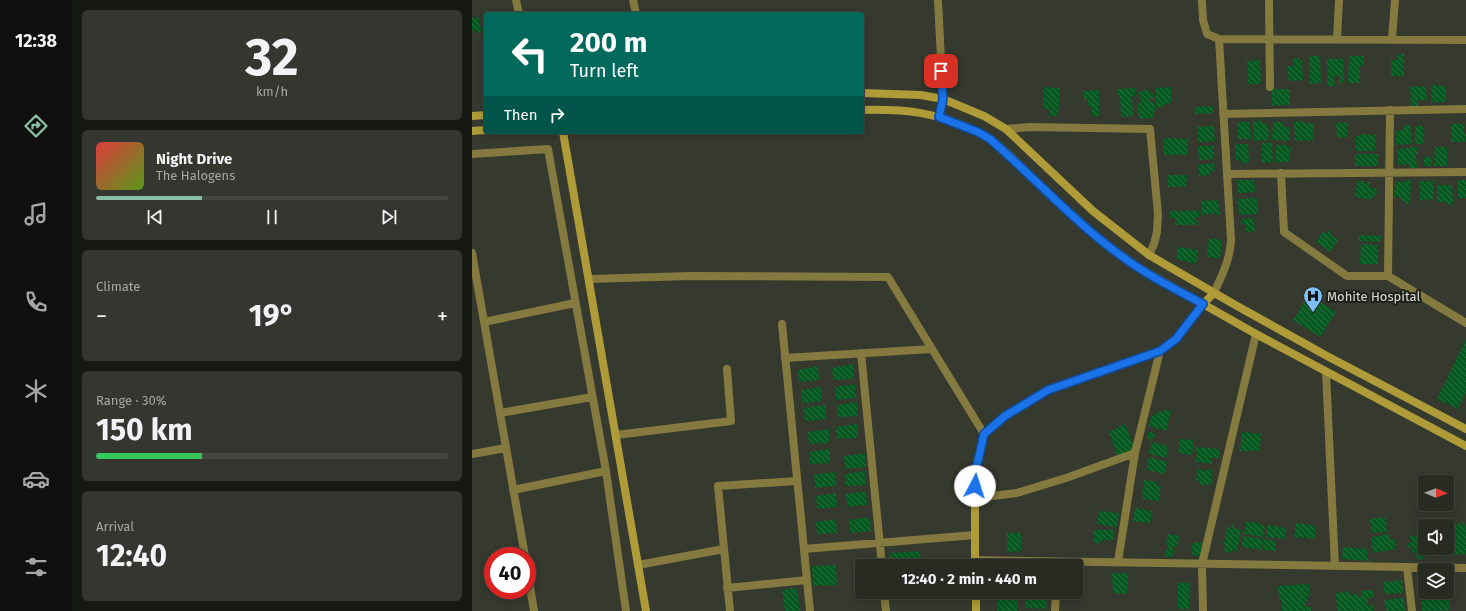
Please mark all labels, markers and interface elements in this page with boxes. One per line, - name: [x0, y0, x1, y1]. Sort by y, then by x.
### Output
- text: 32: [245, 26, 299, 89]
- text: 200 m: [570, 26, 648, 59]
- icon: left: [504, 28, 556, 80]
- text: 12:38: [15, 30, 57, 52]
- pin: [924, 54, 958, 88]
- text: Turn left: [570, 60, 639, 82]
- icon: arrive: [930, 60, 952, 82]
- text: km/h: [256, 84, 288, 99]
- icon: right: [546, 104, 568, 126]
- text: Then: [504, 106, 538, 124]
- icon: directions: [22, 112, 50, 140]
- text: Night Drive: [156, 150, 232, 168]
- text: The Halogens: [156, 168, 235, 183]
- icon: music: [22, 200, 50, 228]
- icon: previous: [144, 206, 166, 228]
- icon: pause: [261, 206, 283, 228]
- icon: next: [378, 206, 400, 228]
- text: Climate: [96, 279, 140, 294]
- hospital icon: Mohite Hospital: [1302, 285, 1324, 313]
- icon: phone: [22, 288, 50, 316]
- place label: Mohite Hospital: [1327, 289, 1420, 304]
- text: 19°: [249, 298, 295, 334]
- text: −: [96, 303, 107, 330]
- text: +: [437, 303, 448, 330]
- icon: climate: [22, 377, 50, 405]
- text: Range · 30%: [96, 393, 167, 408]
- text: 150 km: [96, 412, 193, 448]
- icon: car: [22, 465, 50, 493]
- position arrow: [954, 465, 996, 507]
- north arrow: [1418, 475, 1454, 511]
- map controls: [1418, 475, 1454, 599]
- text: Arrival: [96, 519, 134, 534]
- button: sound: [1418, 519, 1454, 555]
- text: 12:40: [96, 538, 167, 574]
- speed limit sign: 40: [484, 547, 536, 599]
- icon: filters: [22, 553, 50, 581]
- button: layers: [1418, 563, 1454, 599]
- text: 12:40 · 2 min · 440 m: [901, 570, 1037, 588]

